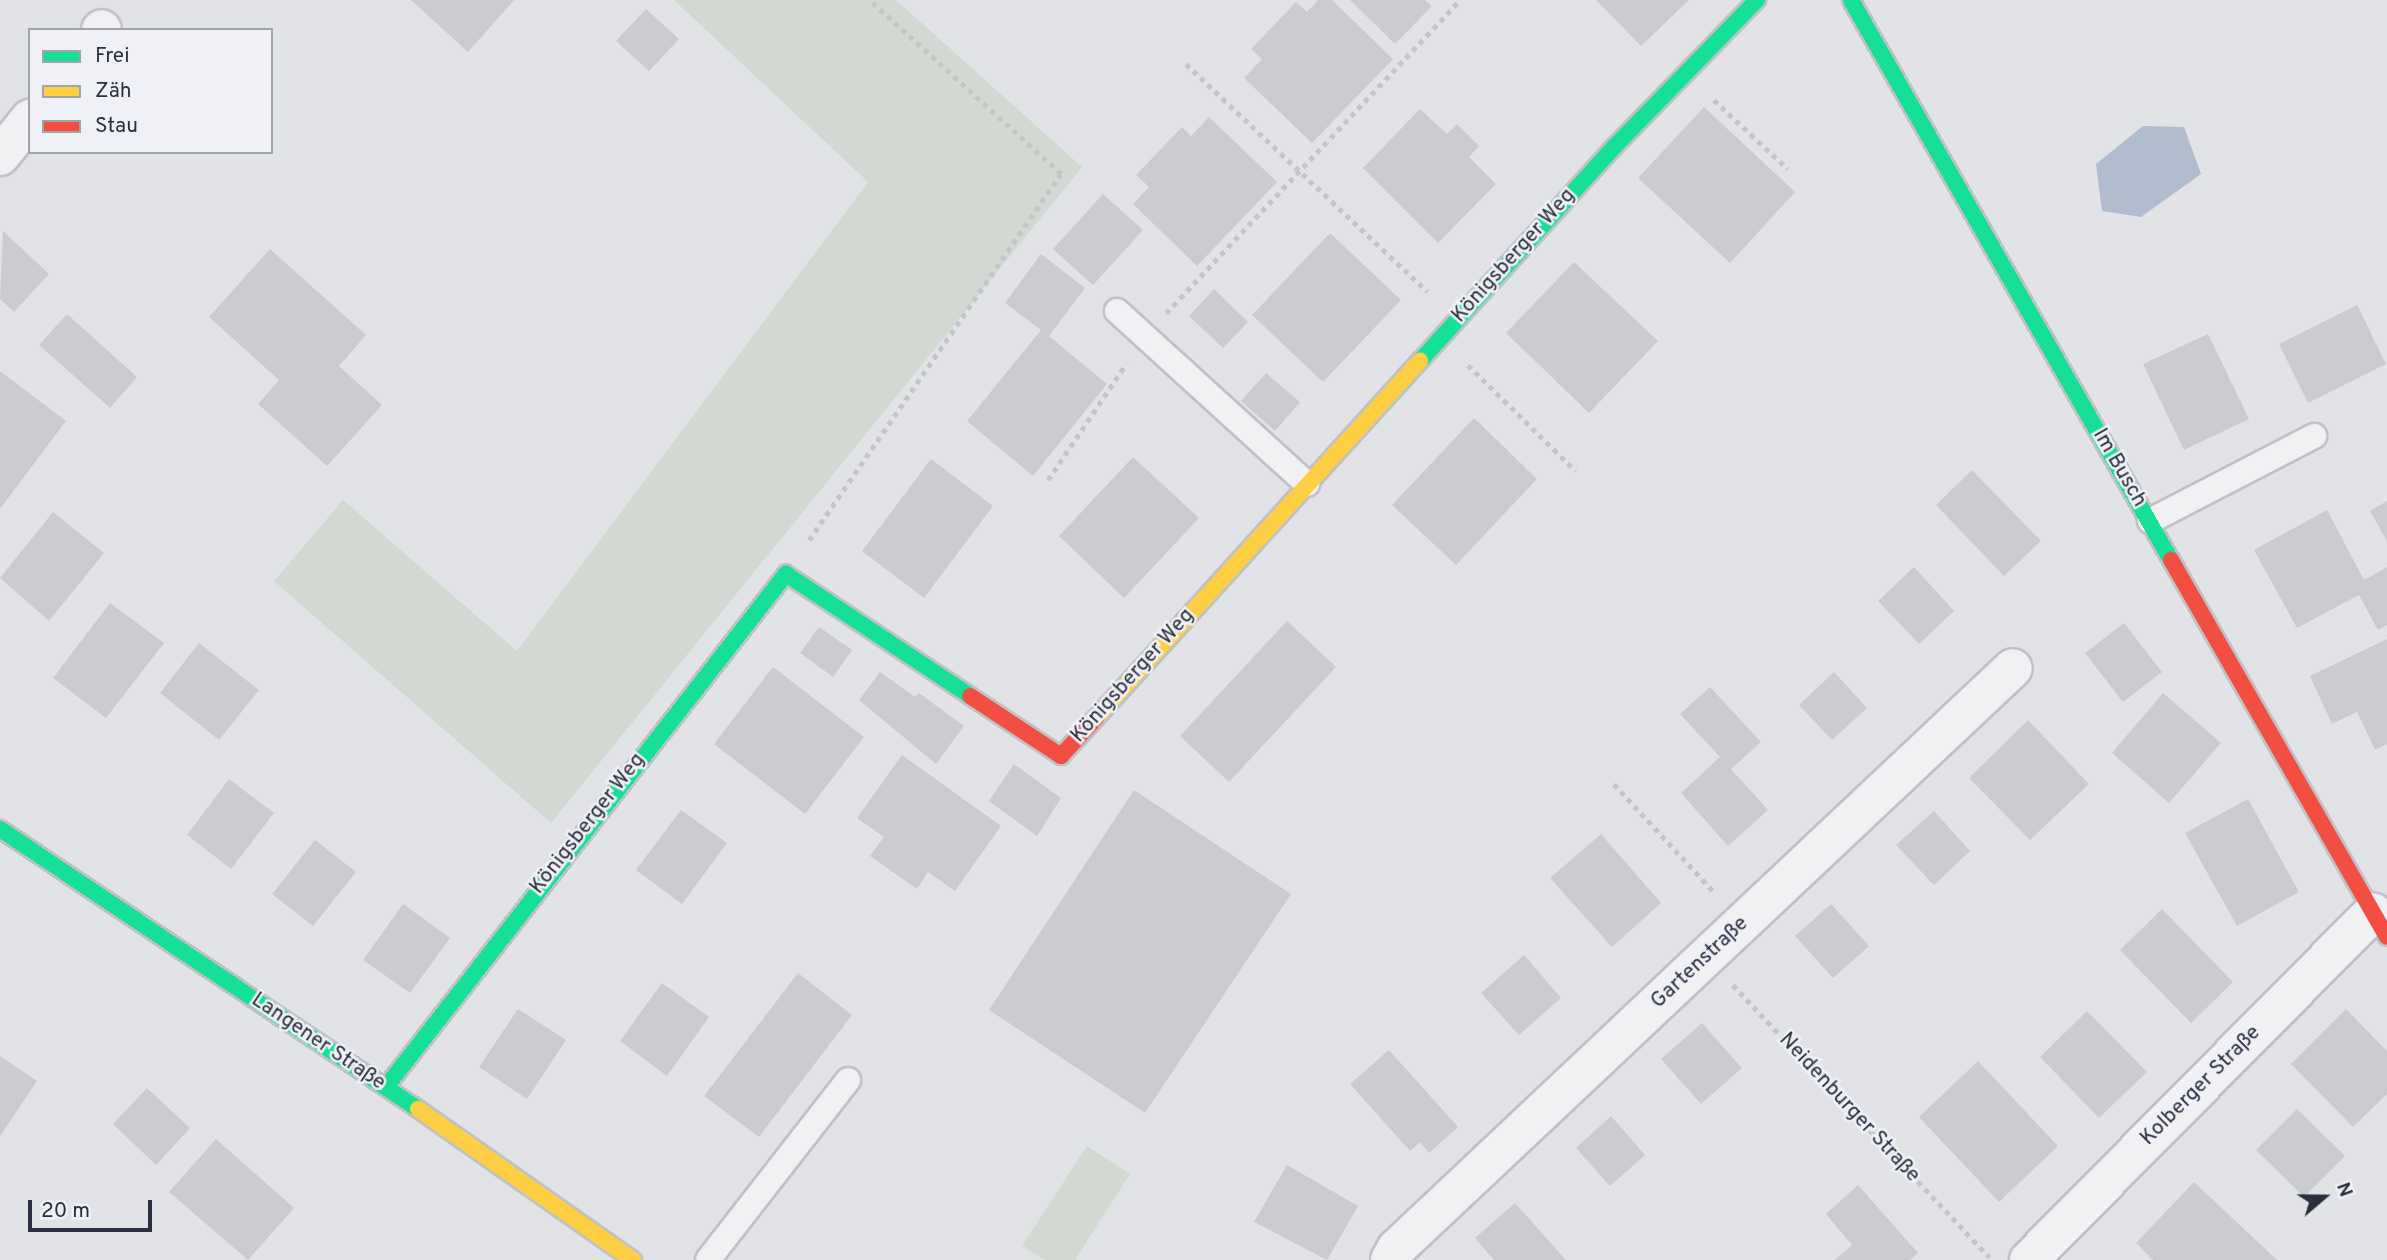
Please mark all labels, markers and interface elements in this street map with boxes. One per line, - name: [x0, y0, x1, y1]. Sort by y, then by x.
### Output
- legend: [28, 28, 273, 154]
- text: Frei: [95, 43, 130, 70]
- text: Zäh: [95, 78, 132, 105]
- text: Stau: [95, 113, 138, 140]
- street label: Königsberger Weg: [1447, 184, 1581, 328]
- street label: Im Busch: [2087, 424, 2151, 512]
- street label: Königsberger Weg: [1066, 604, 1200, 748]
- street label: Königsberger Weg: [525, 748, 651, 900]
- street label: Gartenstraße: [1646, 912, 1754, 1014]
- street label: Langener Straße: [246, 988, 390, 1096]
- street label: Kolberger Straße: [2136, 1021, 2266, 1151]
- street label: Neidenburger Straße: [1773, 1028, 1925, 1188]
- north arrow: [2289, 1162, 2359, 1232]
- text: N: [2330, 1179, 2357, 1200]
- scale bar: [32, 1186, 156, 1230]
- text: 20 m: [41, 1198, 90, 1225]

